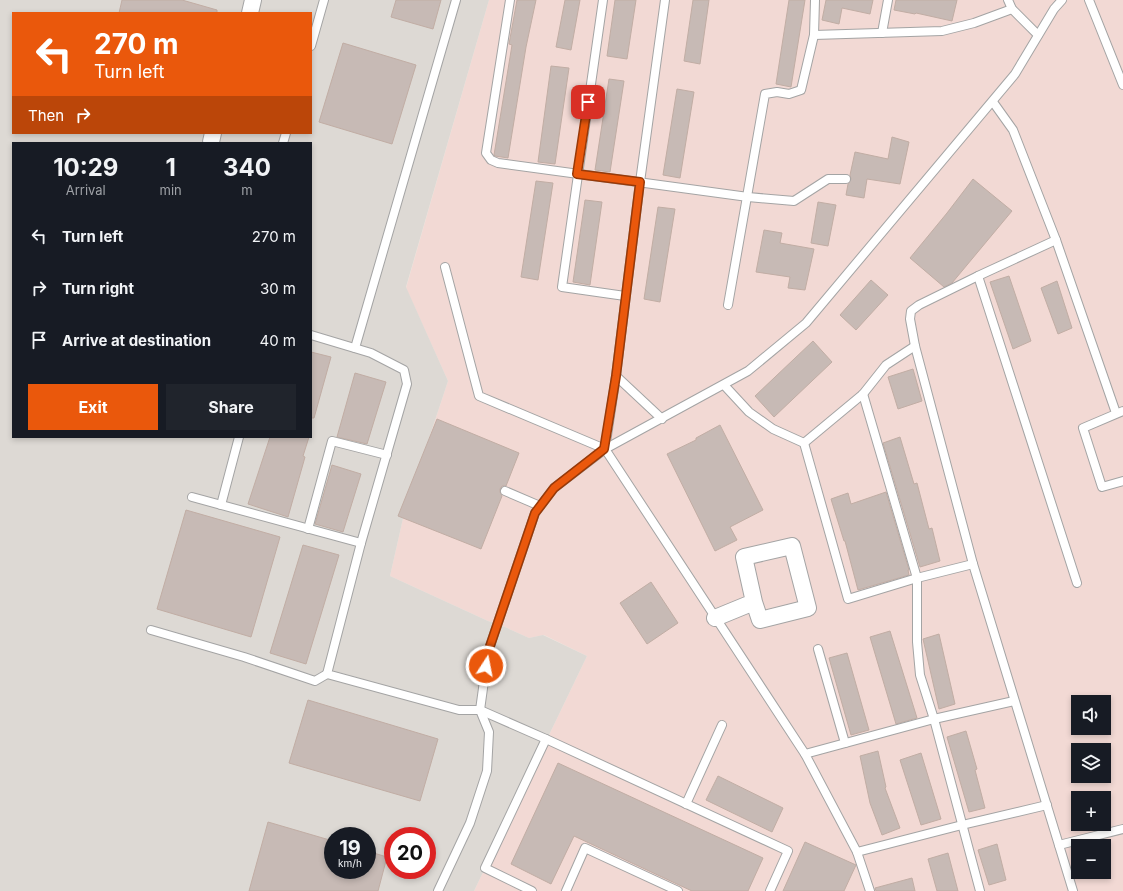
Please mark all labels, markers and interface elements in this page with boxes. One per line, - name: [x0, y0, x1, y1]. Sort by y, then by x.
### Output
- text: 270 m: [94, 27, 179, 61]
- icon: left: [28, 28, 80, 80]
- text: Turn left: [94, 61, 164, 82]
- pin: [571, 85, 605, 119]
- icon: arrive: [577, 91, 599, 113]
- icon: right: [72, 104, 94, 126]
- text: Then: [28, 106, 64, 125]
- text: 10:29: [53, 153, 118, 182]
- text: 1: [165, 153, 176, 182]
- text: 340: [223, 153, 271, 182]
- text: Arrival: [66, 182, 106, 198]
- text: min: [160, 182, 182, 198]
- text: m: [241, 182, 253, 198]
- icon: left: [28, 225, 50, 247]
- text: Turn left: [62, 227, 123, 246]
- text: 270 m: [252, 227, 296, 246]
- icon: right: [28, 277, 50, 299]
- text: Turn right: [62, 279, 134, 298]
- text: 30 m: [260, 279, 296, 298]
- icon: arrive: [28, 329, 50, 351]
- text: Arrive at destination: [62, 331, 211, 350]
- text: 40 m: [259, 331, 296, 350]
- button: Exit: [28, 384, 158, 430]
- button: Share: [166, 384, 296, 430]
- position arrow: [465, 645, 507, 687]
- map controls: [1071, 695, 1111, 879]
- button: sound: [1071, 695, 1111, 735]
- button: layers: [1071, 743, 1111, 783]
- button: +: [1071, 791, 1111, 831]
- speed limit sign: 20: [384, 827, 436, 879]
- text: 19: [339, 836, 361, 860]
- button: −: [1071, 839, 1111, 879]
- text: km/h: [338, 857, 362, 869]

